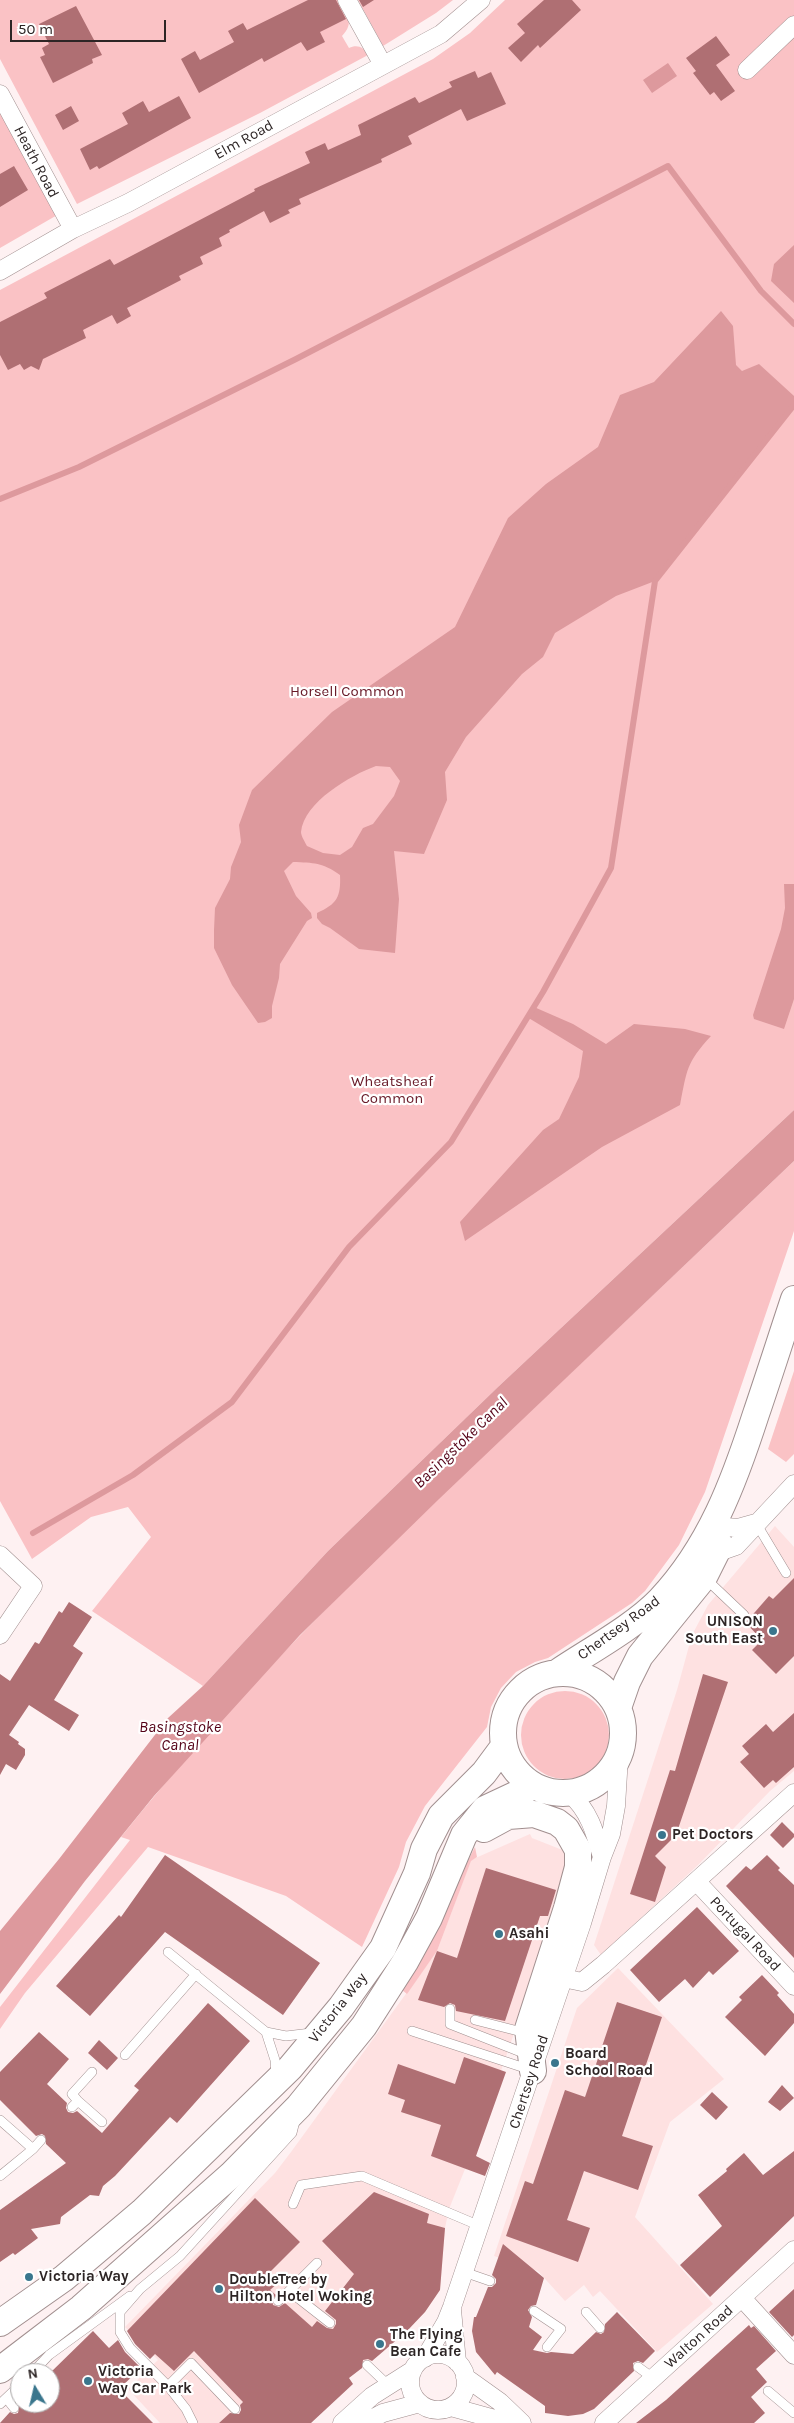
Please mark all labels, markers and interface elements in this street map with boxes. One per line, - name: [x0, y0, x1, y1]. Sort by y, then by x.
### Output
- scale bar: [12, 10, 169, 42]
- text: 50 m: [18, 20, 53, 38]
- street label: Elm Road: [211, 116, 277, 164]
- street label: Heath Road: [10, 123, 62, 201]
- park label: Horsell Common: [290, 683, 404, 701]
- park label: Wheatsheaf Common: [351, 1073, 433, 1108]
- water label: Basingstoke Canal: [410, 1393, 512, 1493]
- street label: Chertsey Road: [574, 1592, 664, 1664]
- place label: UNISON South East: [685, 1613, 763, 1648]
- marker: UNISON South East: [767, 1625, 779, 1637]
- water label: Basingstoke Canal: [139, 1717, 221, 1755]
- place label: Pet Doctors: [672, 1826, 753, 1844]
- marker: Pet Doctors: [656, 1829, 668, 1841]
- street label: Portugal Road: [706, 1893, 784, 1975]
- place label: Asahi: [509, 1925, 549, 1943]
- marker: Asahi: [493, 1928, 505, 1940]
- street label: Victoria Way: [305, 1969, 371, 2047]
- street label: Chertsey Road: [505, 2033, 553, 2131]
- place label: Board School Road: [565, 2045, 653, 2080]
- marker: Board School Road: [549, 2057, 561, 2069]
- place label: Victoria Way: [39, 2268, 129, 2286]
- marker: Victoria Way: [23, 2271, 35, 2283]
- place label: DoubleTree by Hilton Hotel Woking: [229, 2271, 372, 2306]
- marker: DoubleTree by Hilton Hotel Woking: [213, 2283, 225, 2295]
- street label: Walton Road: [661, 2301, 737, 2373]
- place label: The Flying Bean Cafe: [390, 2326, 462, 2361]
- marker: The Flying Bean Cafe: [374, 2338, 386, 2350]
- north arrow: [10, 2363, 60, 2413]
- place label: Victoria Way Car Park: [98, 2363, 192, 2398]
- text: N: [26, 2364, 39, 2383]
- marker: Victoria Way Car Park: [82, 2375, 94, 2387]

